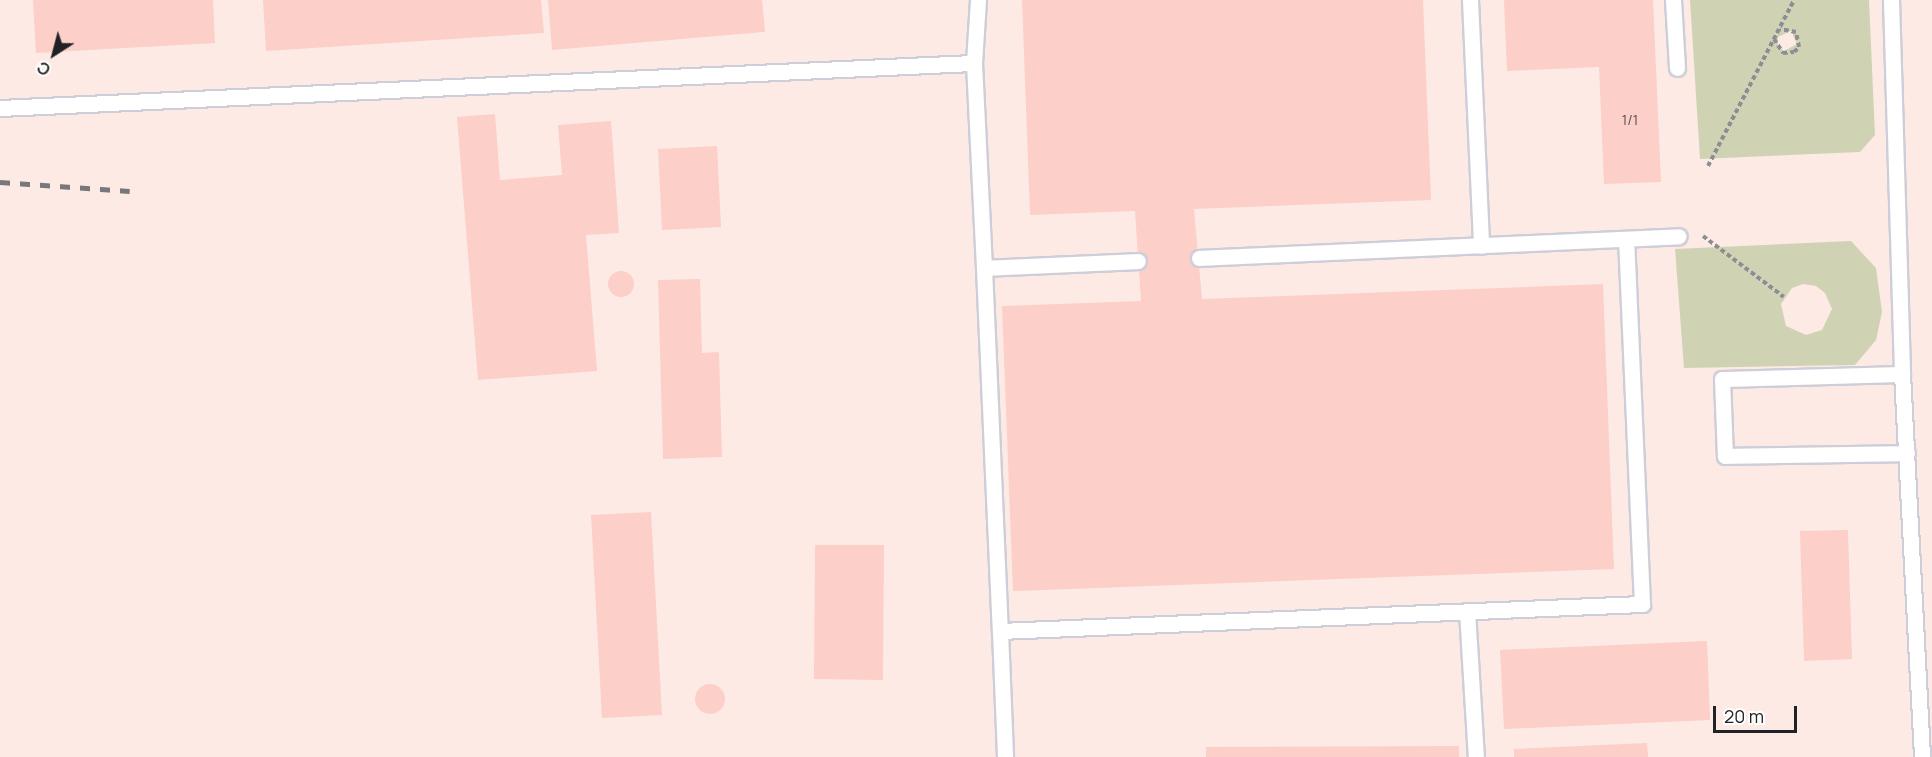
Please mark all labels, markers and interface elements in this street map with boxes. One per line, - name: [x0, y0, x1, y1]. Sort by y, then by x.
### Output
- north arrow: [24, 24, 84, 84]
- text: С: [32, 56, 55, 81]
- house number: 1/1: [1622, 112, 1638, 128]
- scale bar: [1716, 694, 1800, 732]
- text: 20 m: [1724, 704, 1764, 728]

